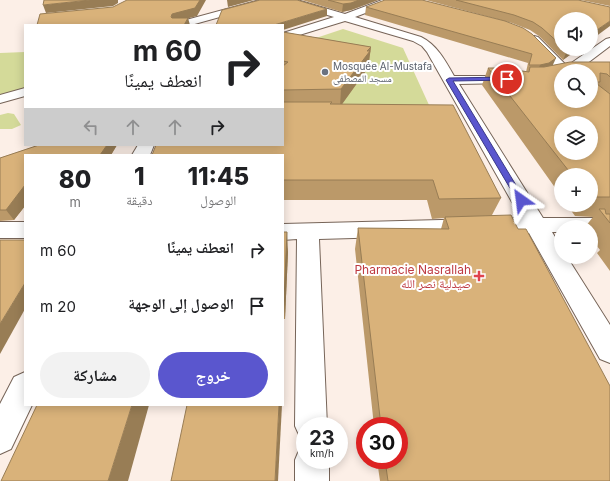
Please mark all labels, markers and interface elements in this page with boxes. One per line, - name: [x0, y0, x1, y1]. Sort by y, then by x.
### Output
- map controls: [554, 12, 598, 264]
- button: sound: [554, 12, 598, 56]
- text: 60 m: [133, 34, 202, 68]
- icon: right: [216, 40, 268, 92]
- place label: Mosquée Al-Mustafa مسجد المصطفى: [333, 60, 432, 85]
- pin: [490, 62, 524, 96]
- button: search: [554, 64, 598, 108]
- marker: Mosquée Al-Mustafa مسجد المصطفى: [320, 67, 330, 77]
- icon: arrive: [496, 68, 518, 90]
- text: انعطف يمينًا: [124, 70, 202, 91]
- icon: left: [80, 116, 102, 138]
- icon: ahead: [122, 116, 144, 138]
- icon: ahead: [164, 116, 186, 138]
- icon: right: [206, 116, 228, 138]
- button: layers: [554, 116, 598, 160]
- text: 1: [134, 162, 145, 191]
- text: 11:45: [187, 162, 249, 191]
- text: 80: [59, 165, 91, 194]
- button: +: [554, 168, 598, 212]
- position arrow: [500, 179, 542, 221]
- text: دقيقة: [126, 192, 153, 208]
- text: الوصول: [200, 192, 236, 208]
- text: m: [69, 194, 81, 210]
- button: −: [554, 220, 598, 264]
- text: انعطف يمينًا: [167, 238, 234, 257]
- icon: right: [246, 239, 268, 261]
- text: 60 m: [40, 241, 76, 260]
- place label: Pharmacie Nasrallah صيدلية نصر الله: [354, 262, 471, 291]
- marker: Pharmacie Nasrallah صيدلية نصر الله: [474, 271, 484, 281]
- text: الوصول إلى الوجهة: [128, 294, 234, 313]
- icon: arrive: [246, 295, 268, 317]
- text: 20 m: [40, 297, 76, 316]
- button: مشاركة: [40, 352, 150, 398]
- button: خروج: [158, 352, 268, 398]
- speed limit sign: 30: [356, 417, 408, 469]
- text: 23: [309, 426, 335, 450]
- text: km/h: [310, 447, 334, 459]

